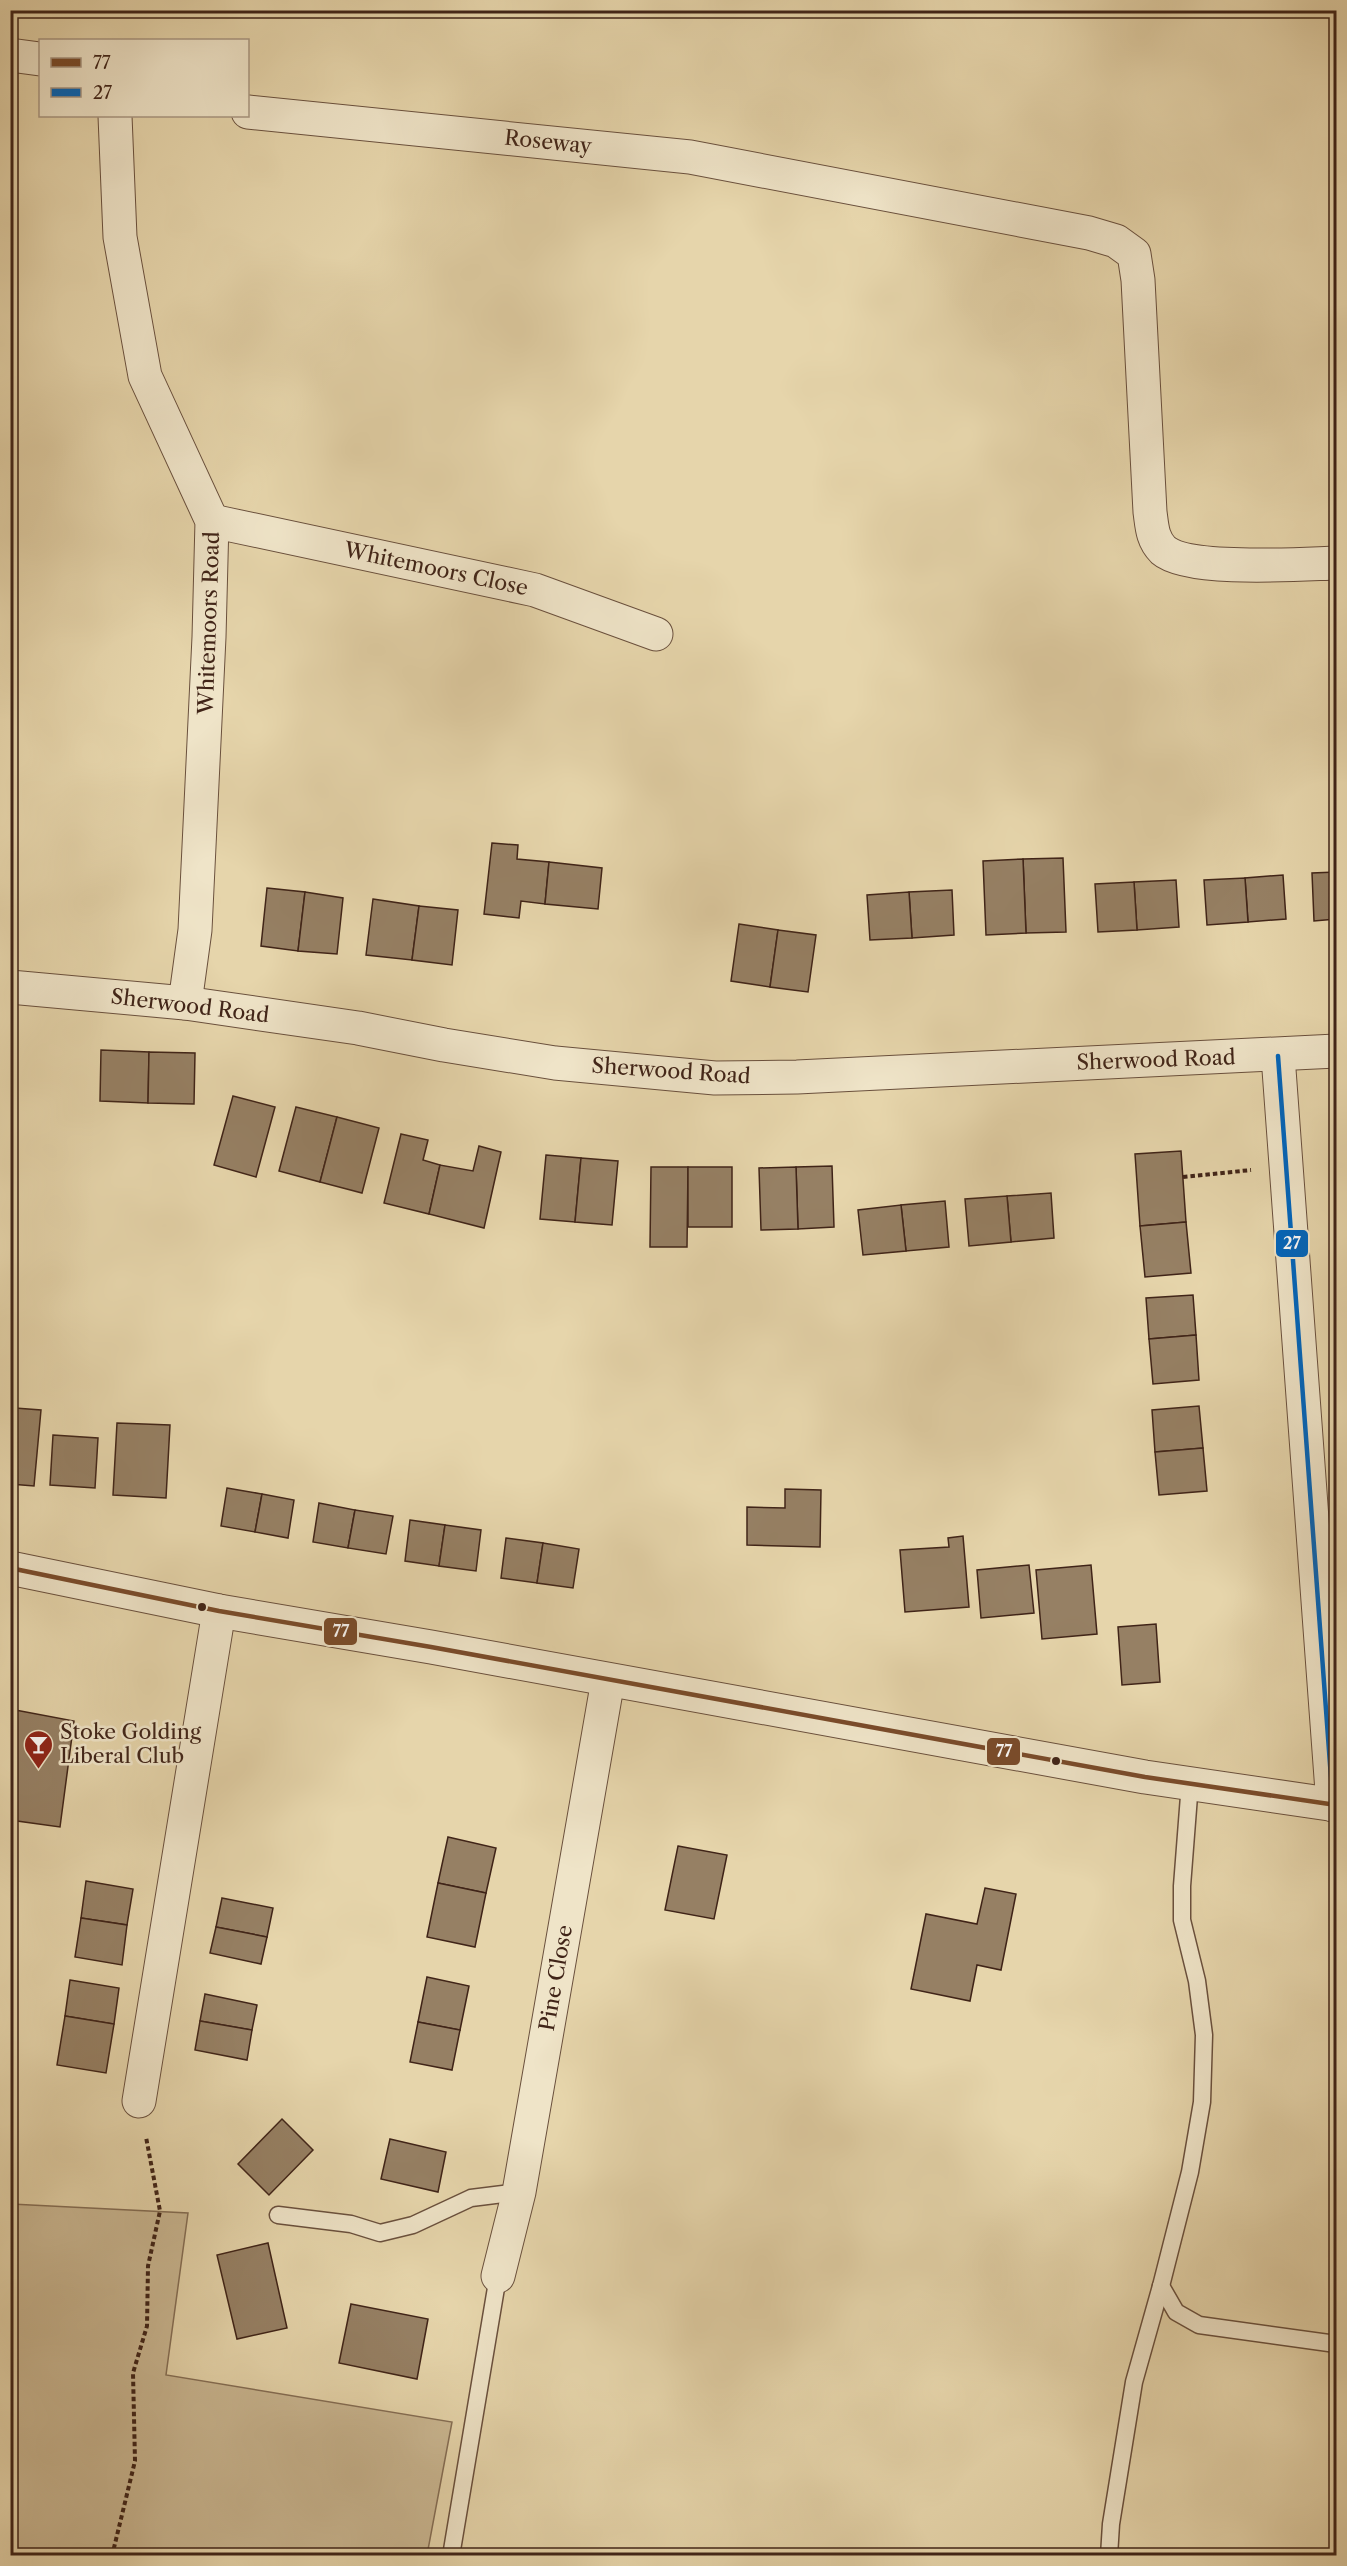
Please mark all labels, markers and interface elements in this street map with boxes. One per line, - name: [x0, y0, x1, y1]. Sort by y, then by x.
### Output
- legend: [39, 39, 249, 117]
- text: 77: [93, 52, 111, 74]
- text: 27: [93, 82, 112, 104]
- street label: Roseway: [503, 124, 593, 159]
- street label: Whitemoors Road: [193, 531, 224, 716]
- street label: Whitemoors Close: [341, 537, 530, 600]
- street label: Sherwood Road: [110, 983, 271, 1028]
- street label: Sherwood Road: [1076, 1044, 1236, 1075]
- street label: Sherwood Road: [591, 1052, 752, 1089]
- line badge: 27: [1275, 1229, 1309, 1258]
- text: 27: [1283, 1233, 1302, 1253]
- unlabelled marker: [196, 1601, 208, 1613]
- line badge: 77: [323, 1617, 358, 1646]
- text: 77: [333, 1621, 350, 1641]
- place label: Stoke Golding Liberal Club: [60, 1719, 202, 1768]
- bar icon: Stoke Golding Liberal Club: [23, 1728, 55, 1770]
- line badge: 77: [986, 1737, 1021, 1766]
- text: 77: [996, 1741, 1013, 1761]
- unlabelled marker: [1050, 1755, 1062, 1767]
- street label: Pine Close: [534, 1923, 577, 2033]

